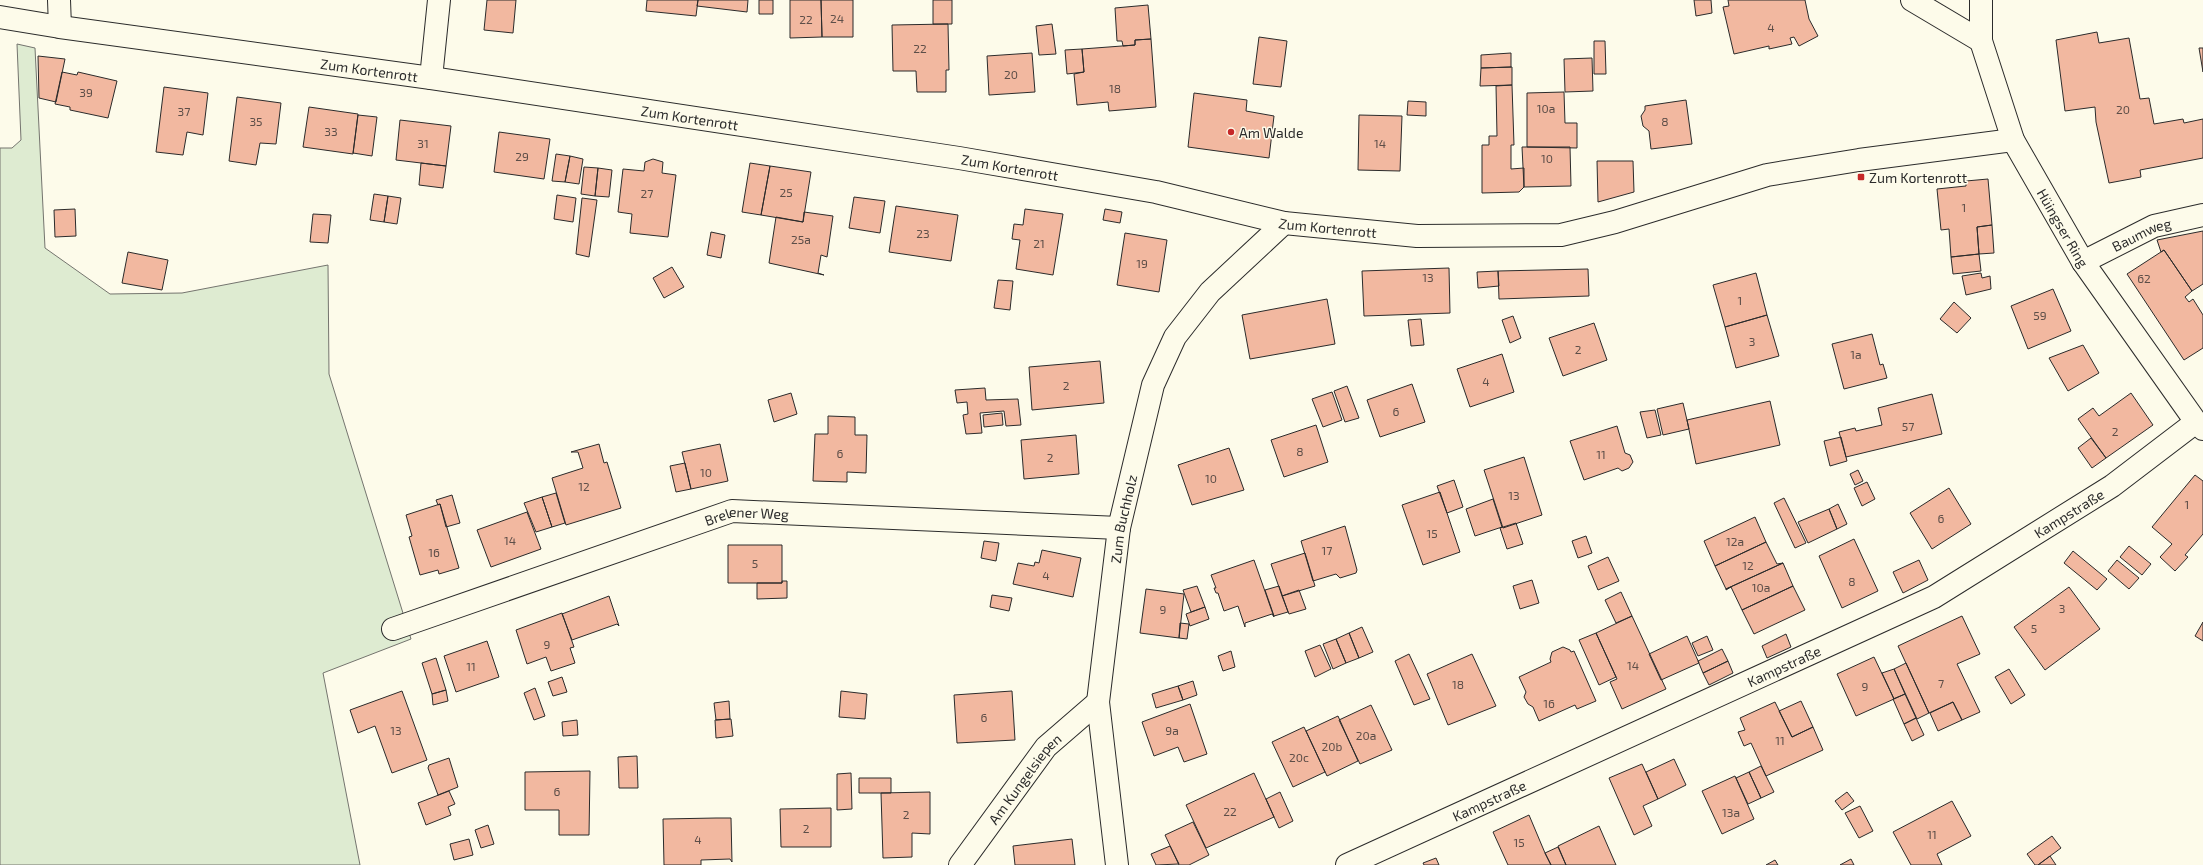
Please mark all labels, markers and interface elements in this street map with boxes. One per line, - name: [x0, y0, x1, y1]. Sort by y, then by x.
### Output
- house number: 24: [830, 11, 844, 25]
- house number: 22: [799, 12, 813, 26]
- house number: 4: [1767, 20, 1775, 34]
- house number: 22: [913, 41, 927, 55]
- street label: Zum Kortenrott: [320, 54, 419, 85]
- house number: 20: [1004, 67, 1018, 81]
- house number: 18: [1109, 81, 1121, 95]
- house number: 39: [79, 85, 93, 99]
- street label: Zum Kortenrott: [640, 101, 739, 133]
- house number: 10a: [1537, 101, 1555, 115]
- house number: 20: [2116, 102, 2130, 116]
- house number: 37: [178, 104, 190, 118]
- house number: 35: [249, 114, 263, 128]
- house number: 8: [1661, 114, 1669, 128]
- house number: 33: [324, 124, 338, 138]
- place label: Am Walde: [1239, 124, 1303, 141]
- marker: Am Walde: [1226, 127, 1236, 137]
- house number: 31: [417, 136, 429, 150]
- house number: 14: [1374, 136, 1386, 150]
- house number: 29: [515, 149, 529, 163]
- street label: Zum Kortenrott: [960, 150, 1060, 184]
- house number: 10: [1541, 151, 1553, 165]
- place label: Zum Kortenrott: [1869, 169, 1967, 186]
- marker: Zum Kortenrott: [1856, 172, 1866, 182]
- house number: 25: [779, 185, 793, 199]
- street label: Hüingser Ring: [2034, 185, 2093, 271]
- house number: 27: [641, 186, 653, 200]
- house number: 1: [1962, 200, 1966, 214]
- street label: Zum Kortenrott: [1277, 214, 1377, 241]
- street label: Baumweg: [2109, 214, 2173, 255]
- house number: 23: [916, 226, 930, 240]
- house number: 25a: [791, 232, 811, 246]
- house number: 21: [1033, 236, 1045, 250]
- house number: 19: [1136, 256, 1148, 270]
- house number: 13: [1422, 270, 1434, 284]
- house number: 62: [2137, 271, 2151, 285]
- house number: 1: [1738, 293, 1742, 307]
- house number: 59: [2033, 308, 2047, 322]
- house number: 3: [1749, 334, 1755, 348]
- house number: 2: [1575, 342, 1582, 356]
- house number: 1a: [1850, 347, 1862, 361]
- house number: 4: [1482, 374, 1490, 388]
- house number: 2: [1063, 378, 1070, 392]
- house number: 6: [1393, 404, 1400, 418]
- house number: 57: [1902, 419, 1914, 433]
- house number: 2: [2112, 424, 2119, 438]
- house number: 8: [1296, 444, 1304, 458]
- house number: 6: [837, 446, 844, 460]
- house number: 11: [1596, 447, 1606, 461]
- house number: 2: [1047, 450, 1054, 464]
- house number: 10: [700, 465, 712, 479]
- house number: 10: [1205, 471, 1217, 485]
- street label: Zum Buchholz: [1106, 473, 1140, 564]
- house number: 12: [578, 479, 590, 493]
- street label: Kampstraße: [2031, 485, 2107, 541]
- house number: 13: [1508, 488, 1520, 502]
- house number: 1: [2185, 497, 2189, 511]
- street label: Brelener Weg: [702, 502, 789, 528]
- house number: 6: [1938, 511, 1945, 525]
- house number: 15: [1426, 526, 1438, 540]
- house number: 14: [504, 533, 516, 547]
- house number: 12a: [1726, 534, 1744, 548]
- house number: 17: [1322, 543, 1332, 557]
- house number: 16: [428, 545, 440, 559]
- house number: 5: [752, 556, 758, 570]
- house number: 12: [1742, 558, 1754, 572]
- house number: 4: [1042, 568, 1050, 582]
- house number: 8: [1848, 574, 1856, 588]
- house number: 10a: [1752, 580, 1770, 594]
- house number: 3: [2059, 601, 2065, 615]
- house number: 9: [1160, 602, 1167, 616]
- house number: 5: [2031, 621, 2037, 635]
- house number: 9: [544, 637, 551, 651]
- street label: Kampstraße: [1744, 641, 1823, 690]
- house number: 14: [1627, 658, 1639, 672]
- house number: 11: [466, 659, 476, 673]
- house number: 7: [1938, 676, 1944, 690]
- house number: 18: [1452, 677, 1464, 691]
- house number: 9: [1862, 679, 1869, 693]
- house number: 16: [1543, 696, 1555, 710]
- house number: 6: [981, 710, 988, 724]
- house number: 13: [390, 723, 402, 737]
- house number: 9a: [1165, 723, 1179, 737]
- house number: 20a: [1356, 728, 1376, 742]
- street label: Am Kungelsiepen: [984, 730, 1064, 827]
- house number: 11: [1775, 733, 1785, 747]
- house number: 20b: [1322, 739, 1343, 753]
- house number: 20c: [1289, 750, 1309, 764]
- street label: Kampstraße: [1449, 776, 1528, 824]
- house number: 6: [554, 784, 561, 798]
- house number: 22: [1223, 804, 1237, 818]
- house number: 13a: [1722, 805, 1740, 819]
- house number: 2: [903, 807, 910, 821]
- house number: 2: [803, 821, 810, 835]
- house number: 11: [1927, 827, 1937, 841]
- house number: 4: [694, 832, 702, 846]
- house number: 15: [1513, 835, 1525, 849]

